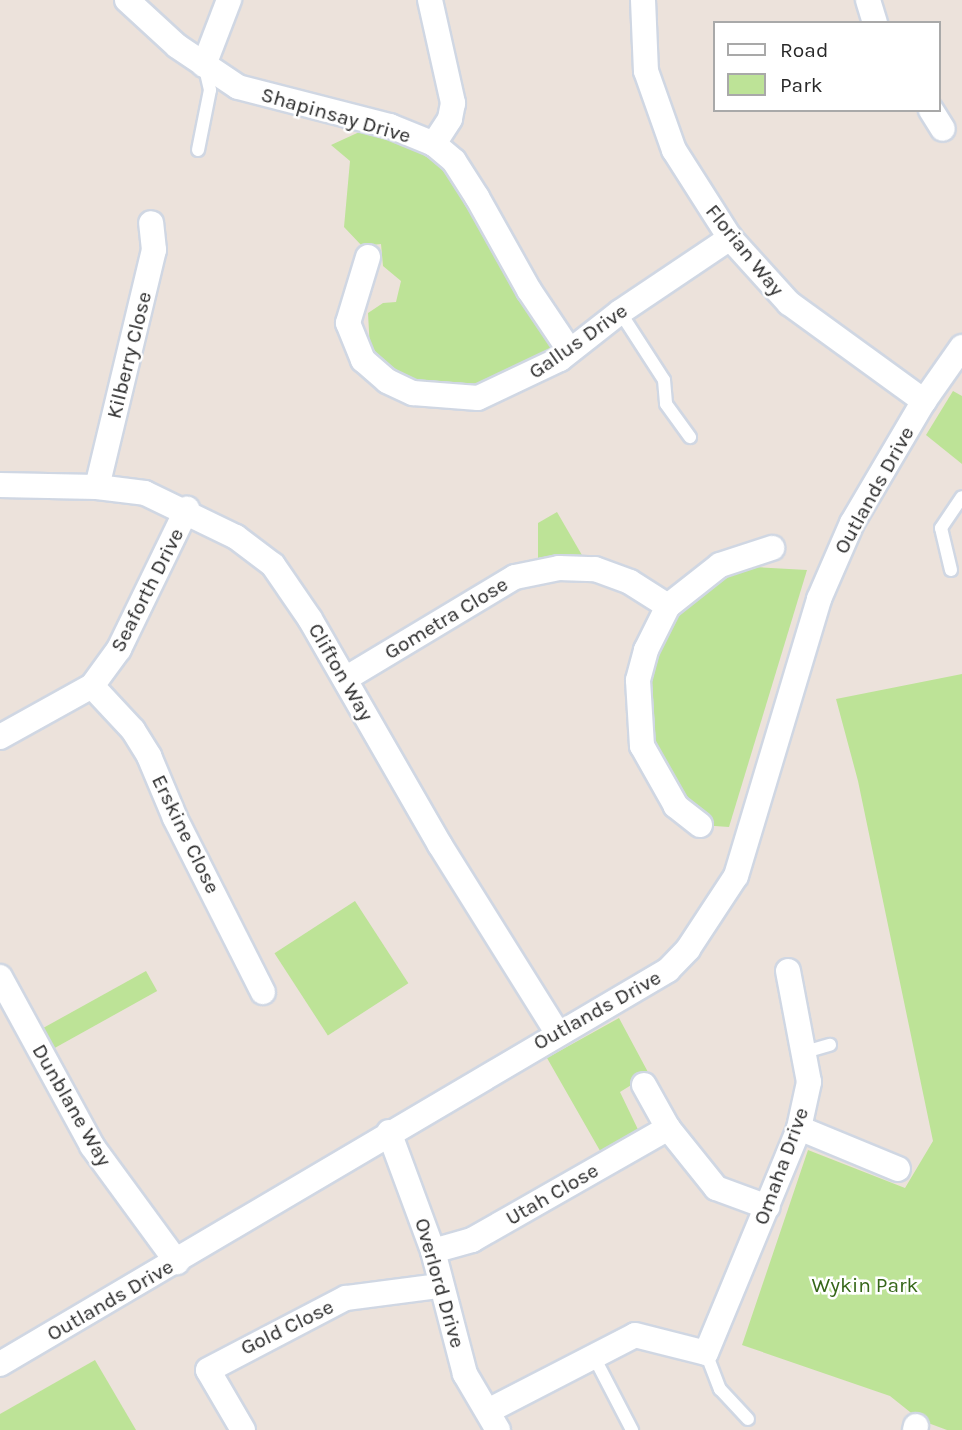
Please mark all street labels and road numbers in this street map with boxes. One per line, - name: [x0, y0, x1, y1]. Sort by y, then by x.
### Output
- street label: Shapinsay Drive: [258, 82, 414, 148]
- street label: Florian Way: [700, 199, 790, 301]
- street label: Kilberry Close: [101, 289, 157, 421]
- street label: Gallus Drive: [524, 298, 632, 384]
- street label: Outlands Drive: [829, 422, 919, 558]
- street label: Seaforth Drive: [105, 524, 189, 656]
- street label: Gometra Close: [380, 571, 512, 665]
- street label: Clifton Way: [303, 619, 379, 725]
- street label: Erskine Close: [146, 770, 226, 898]
- street label: Outlands Drive: [529, 965, 665, 1055]
- street label: Dunblane Way: [27, 1039, 117, 1171]
- street label: Omaha Drive: [748, 1104, 814, 1228]
- street label: Utah Close: [501, 1157, 603, 1231]
- street label: Overlord Drive: [409, 1215, 471, 1351]
- street label: Outlands Drive: [42, 1254, 178, 1346]
- street label: Gold Close: [236, 1294, 338, 1360]

